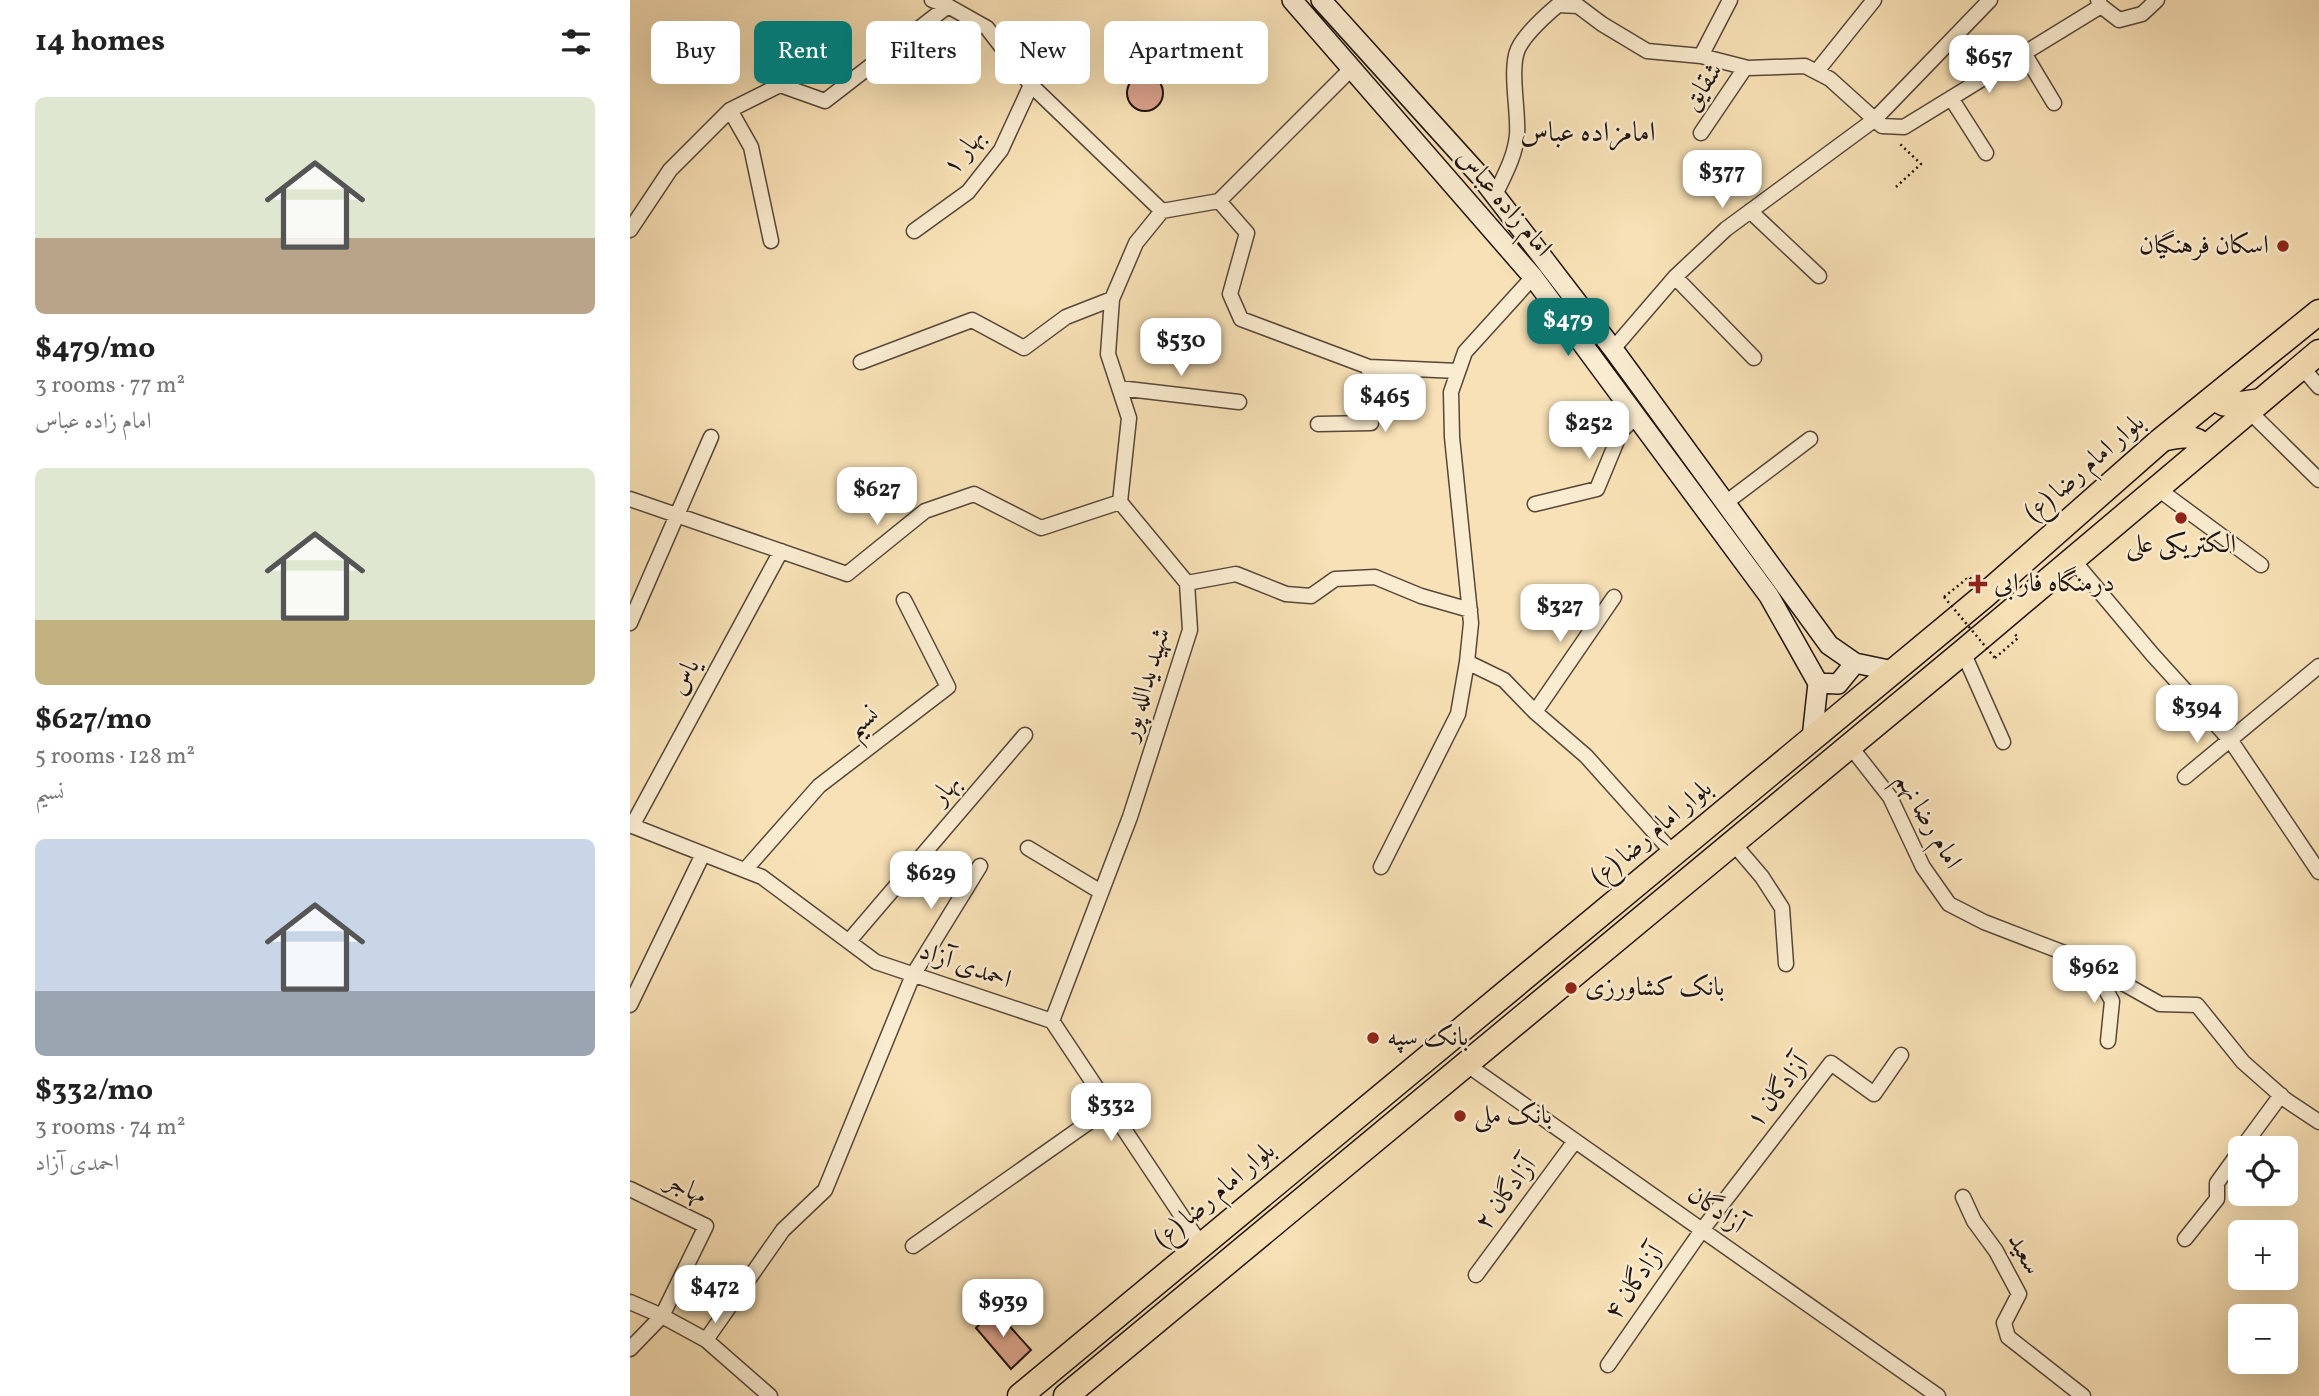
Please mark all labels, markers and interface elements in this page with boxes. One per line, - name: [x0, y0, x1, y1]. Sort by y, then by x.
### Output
- text: 14 homes: [35, 21, 165, 63]
- chip: Buy: [651, 21, 740, 84]
- chip: Rent: [754, 21, 852, 84]
- chip: Filters: [866, 21, 981, 84]
- chip: New: [995, 21, 1090, 84]
- chip: Apartment: [1104, 21, 1268, 84]
- icon: filters: [557, 23, 595, 61]
- pin: $657: [1948, 36, 2030, 95]
- text: $657: [1965, 42, 2013, 74]
- street label: شقایق: [1674, 56, 1732, 118]
- district label: امامزاده عباس: [1520, 114, 1656, 153]
- street label: بهار ۱: [934, 121, 994, 183]
- street label: امام زاده عباس: [1446, 141, 1560, 267]
- icon: home: [252, 142, 378, 268]
- pin: $377: [1681, 150, 1763, 210]
- text: $377: [1699, 157, 1745, 189]
- place label: اسکان فرهنگیان: [2139, 228, 2269, 264]
- marker: اسکان فرهنگیان: [2275, 238, 2291, 254]
- pin: $479: [1527, 298, 1609, 358]
- text: $479: [1543, 305, 1593, 337]
- pin: $530: [1140, 318, 1222, 378]
- text: $530: [1156, 325, 1206, 357]
- text: $479/mo: [35, 328, 155, 370]
- text: 3 rooms · 77 m²: [35, 370, 185, 402]
- pin: $465: [1344, 374, 1426, 434]
- text: $465: [1360, 381, 1410, 413]
- pin: $252: [1548, 402, 1630, 461]
- text: امام زاده عباس: [35, 406, 151, 438]
- street label: بلوار امام رضا (ع): [2017, 406, 2155, 533]
- text: $252: [1565, 408, 1613, 440]
- pin: $627: [836, 468, 918, 527]
- text: $627: [853, 474, 901, 506]
- marker: الکتریکی علی: [2173, 510, 2189, 526]
- icon: home: [252, 513, 378, 639]
- place label: الکتریکی علی: [2126, 527, 2236, 563]
- place label: درمنگاه فارابی: [1994, 566, 2115, 602]
- marker: درمنگاه فارابی: [1968, 574, 1988, 594]
- pin: $327: [1519, 584, 1601, 644]
- text: $327: [1536, 591, 1584, 623]
- street label: شهید یدالله پور: [1111, 623, 1180, 748]
- street label: یاس: [660, 651, 710, 702]
- pin: $394: [2156, 686, 2238, 745]
- text: $394: [2172, 692, 2222, 724]
- street label: نسیم: [839, 698, 891, 751]
- text: $627/mo: [35, 699, 152, 741]
- text: 5 rooms · 128 m²: [35, 741, 195, 773]
- street label: امام رضا نهم: [1882, 766, 1970, 878]
- street label: بهار: [921, 767, 969, 815]
- street label: بلوار امام رضا (ع): [1584, 771, 1722, 897]
- text: نسیم: [35, 777, 64, 809]
- pin: $629: [890, 852, 972, 911]
- text: $629: [906, 858, 956, 890]
- icon: home: [252, 884, 378, 1010]
- street label: احمدی آزاد: [914, 933, 1016, 999]
- pin: $962: [2053, 946, 2135, 1005]
- text: $962: [2069, 952, 2119, 984]
- place label: بانک کشاورزی: [1585, 970, 1724, 1006]
- marker: بانک کشاورزی: [1563, 980, 1579, 996]
- place label: بانک سپه: [1387, 1020, 1468, 1056]
- marker: بانک سپه: [1365, 1030, 1381, 1046]
- street label: آزادگان ۱: [1738, 1046, 1819, 1136]
- text: $332/mo: [35, 1070, 153, 1112]
- pin: $332: [1070, 1084, 1152, 1143]
- text: $332: [1087, 1090, 1135, 1122]
- place label: بانک ملی: [1474, 1098, 1552, 1134]
- marker: بانک ملی: [1452, 1108, 1468, 1124]
- text: 3 rooms · 74 m²: [35, 1112, 185, 1144]
- street label: بلوار امام رضا (ع): [1147, 1133, 1285, 1259]
- map controls: [2228, 1136, 2298, 1374]
- button: locate: [2228, 1136, 2298, 1206]
- text: احمدی آزاد: [35, 1148, 119, 1180]
- street label: آزادگان ۲: [1466, 1148, 1547, 1238]
- street label: مهاجر: [656, 1162, 713, 1215]
- street label: آزادگان: [1680, 1177, 1754, 1244]
- button: +: [2228, 1220, 2298, 1290]
- street label: سعید: [1998, 1227, 2050, 1281]
- street label: آزادگان ۴: [1596, 1236, 1675, 1328]
- pin: $472: [674, 1266, 756, 1325]
- text: $472: [690, 1272, 740, 1304]
- pin: $939: [962, 1280, 1044, 1339]
- text: $939: [978, 1286, 1028, 1318]
- button: −: [2228, 1304, 2298, 1374]

